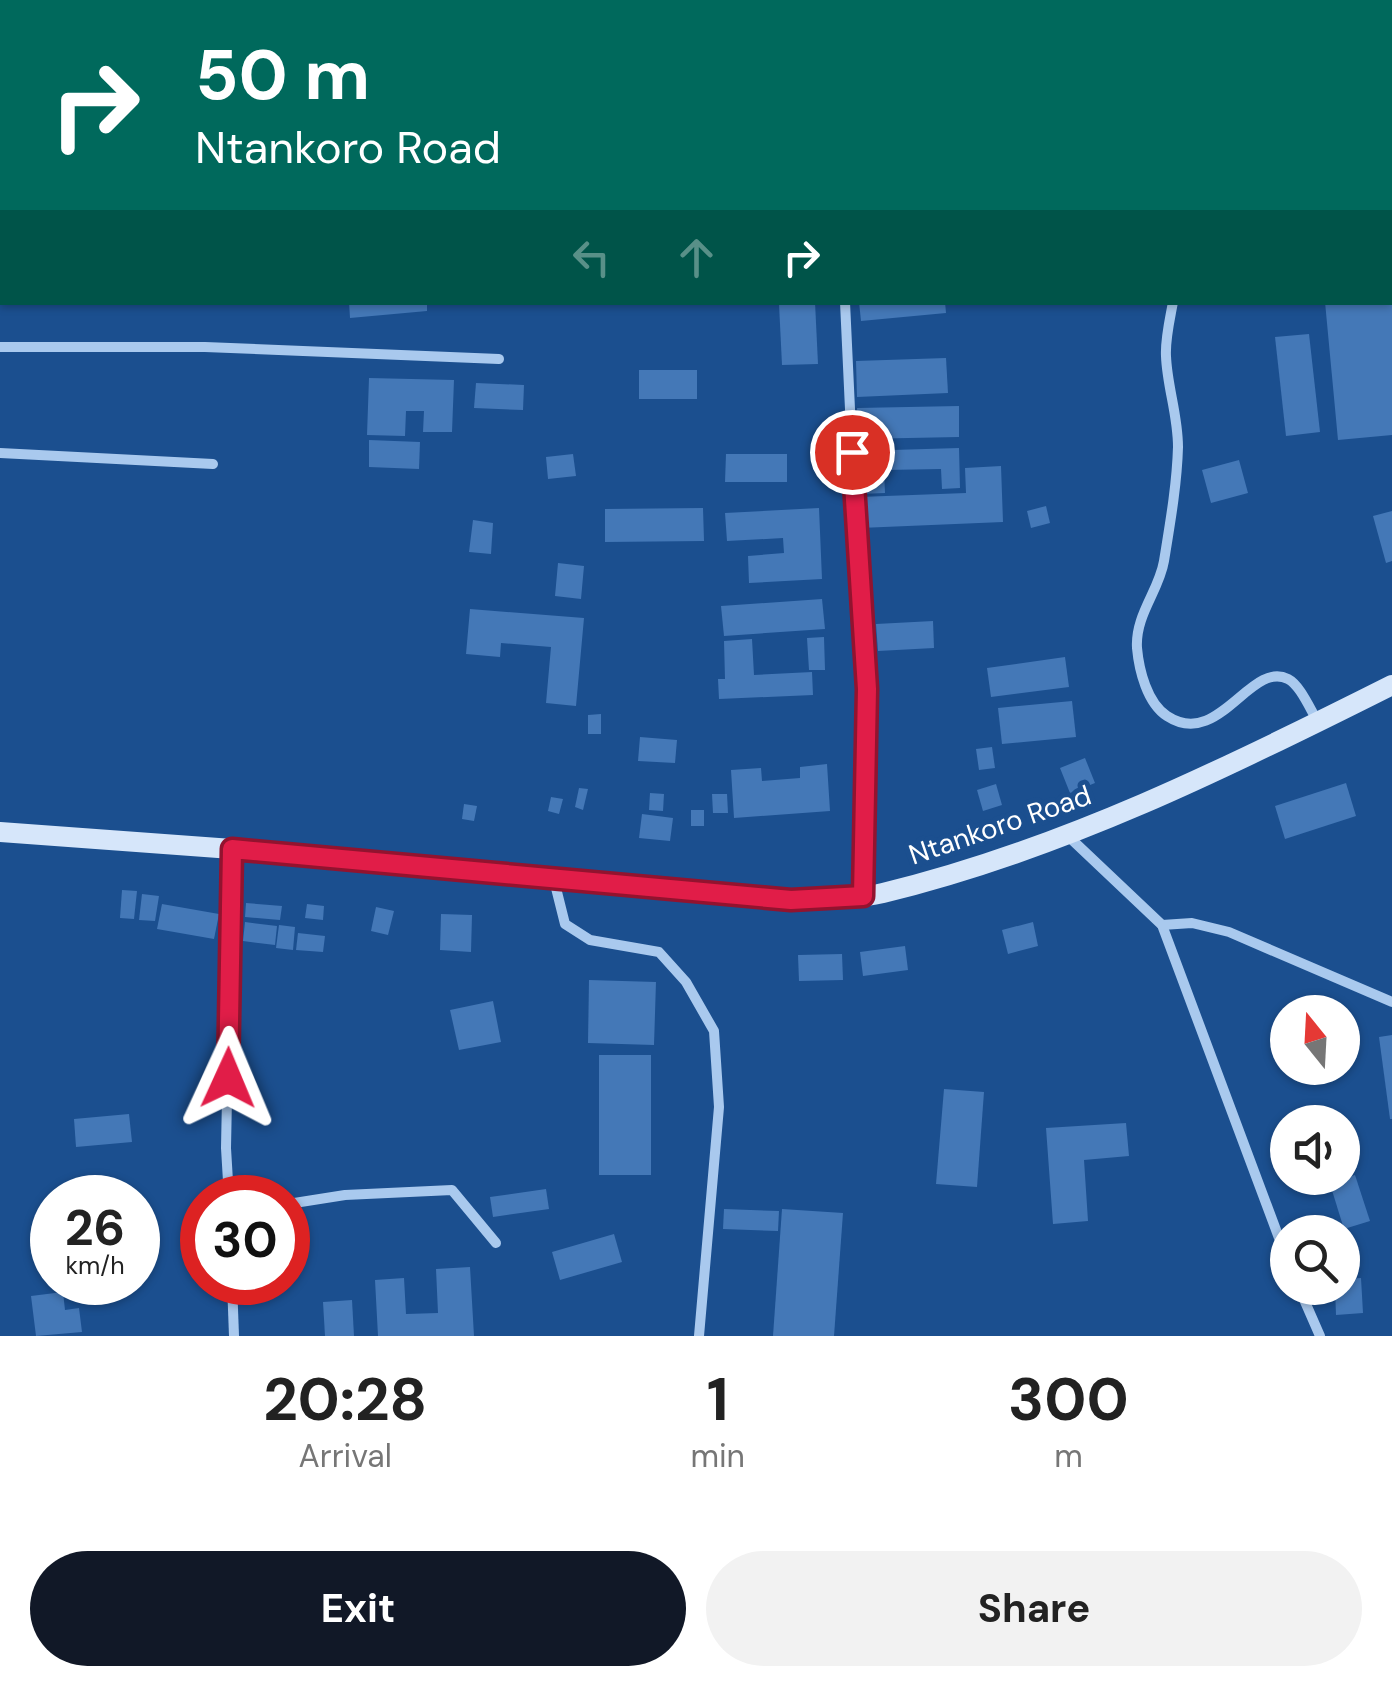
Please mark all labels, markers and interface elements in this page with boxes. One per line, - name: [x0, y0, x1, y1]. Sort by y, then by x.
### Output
- text: 50 m: [195, 30, 370, 121]
- icon: right: [30, 40, 160, 170]
- text: Ntankoro Road: [195, 118, 501, 177]
- icon: left: [564, 230, 619, 285]
- icon: ahead: [669, 230, 724, 285]
- icon: right: [774, 230, 829, 285]
- pin: [810, 410, 895, 495]
- icon: arrive: [825, 425, 880, 480]
- street label: Ntankoro Road: [904, 777, 1096, 873]
- north arrow: [1270, 995, 1360, 1085]
- map controls: [1270, 995, 1360, 1305]
- position arrow: [176, 1026, 280, 1130]
- button: sound: [1270, 1105, 1360, 1195]
- speed limit sign: 30: [180, 1175, 310, 1305]
- text: 26: [65, 1195, 125, 1261]
- button: search: [1270, 1215, 1360, 1305]
- text: km/h: [65, 1249, 125, 1282]
- text: 20:28: [263, 1360, 427, 1439]
- text: 1: [707, 1360, 729, 1439]
- text: 300: [1008, 1360, 1129, 1439]
- text: Arrival: [299, 1435, 392, 1477]
- text: min: [690, 1435, 745, 1477]
- text: m: [1054, 1435, 1083, 1477]
- button: Exit: [30, 1551, 686, 1666]
- button: Share: [706, 1551, 1362, 1666]

